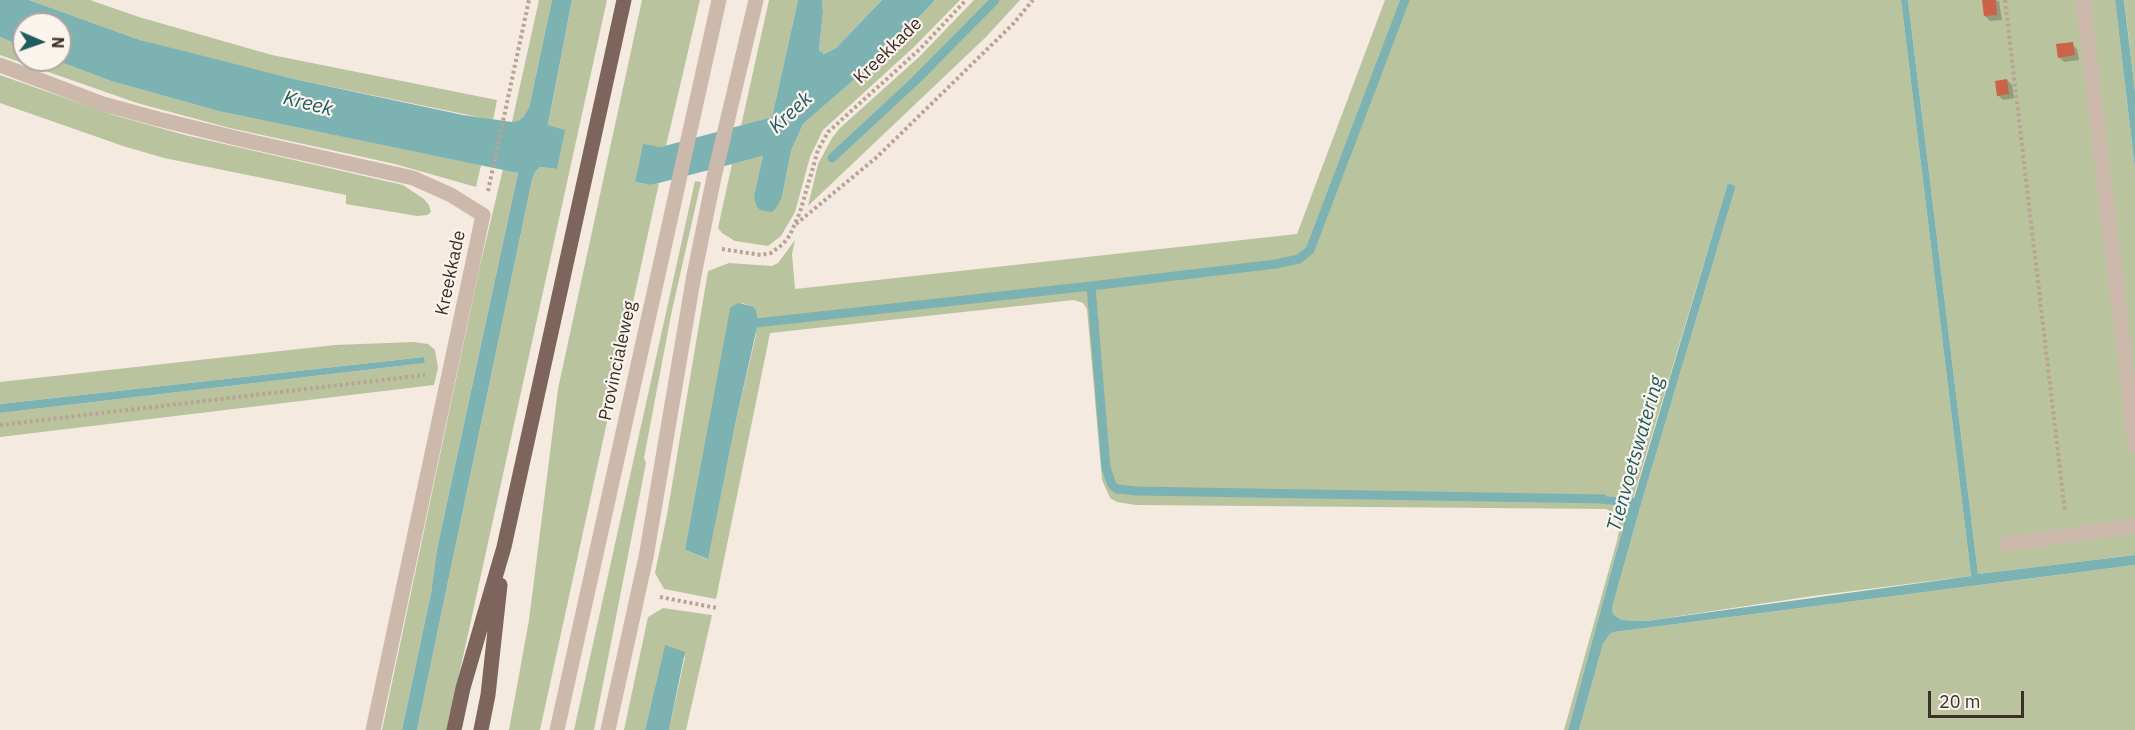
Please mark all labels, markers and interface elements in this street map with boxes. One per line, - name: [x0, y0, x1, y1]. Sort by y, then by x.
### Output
- north arrow: [12, 12, 72, 72]
- street label: Kreekkade: [849, 13, 927, 89]
- text: N: [48, 36, 68, 49]
- water label: Kreek: [281, 86, 335, 122]
- water label: Kreek: [764, 87, 818, 139]
- street label: Kreekkade: [431, 229, 471, 317]
- street label: Provincialeweg: [595, 299, 641, 423]
- water label: Tienvoetswatering: [1602, 374, 1670, 534]
- scale bar: [1931, 679, 2027, 717]
- text: 20 m: [1939, 690, 1981, 713]

